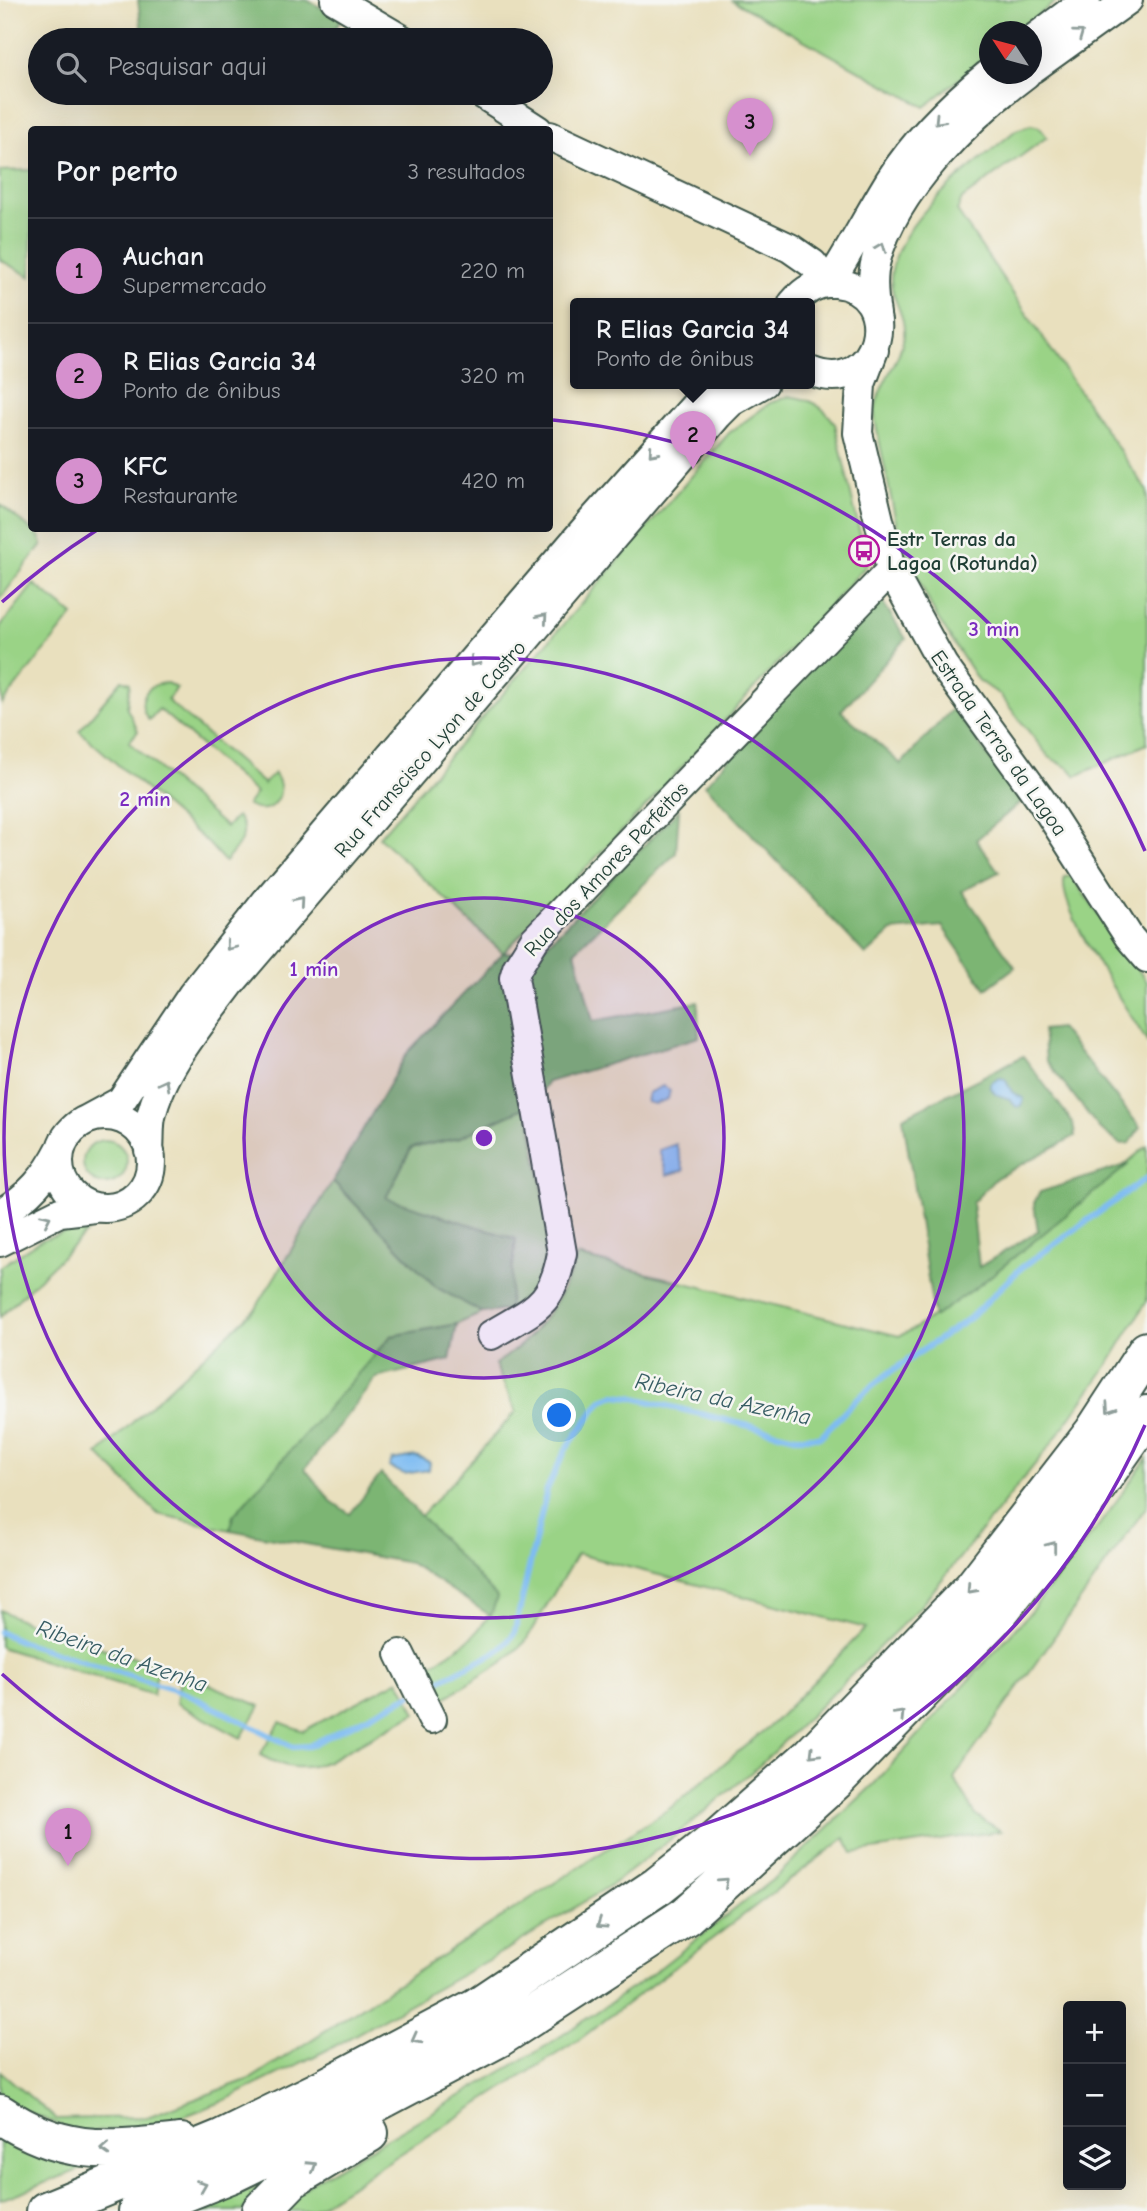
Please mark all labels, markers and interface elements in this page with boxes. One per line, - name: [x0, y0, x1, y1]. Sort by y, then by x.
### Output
- north arrow: [979, 21, 1042, 84]
- search box: [28, 28, 553, 105]
- one-way arrow: [1071, 29, 1084, 42]
- icon: search: [52, 48, 90, 86]
- text: Pesquisar aqui: [108, 52, 267, 82]
- pin: 3: [727, 98, 773, 156]
- one-way arrow: [935, 112, 948, 125]
- text: Por perto: [56, 154, 178, 189]
- text: 3 resultados: [408, 158, 525, 185]
- one-way arrow: [873, 241, 887, 253]
- text: Auchan: [123, 242, 204, 272]
- text: 1: [74, 257, 84, 284]
- text: 220 m: [460, 257, 525, 284]
- text: Supermercado: [123, 272, 267, 299]
- popup: [570, 298, 815, 389]
- text: R Elias Garcia 34: [596, 315, 789, 345]
- text: Ponto de ônibus: [596, 345, 754, 372]
- text: R Elias Garcia 34: [123, 347, 316, 377]
- text: 2: [73, 362, 85, 389]
- text: 320 m: [461, 362, 525, 389]
- text: Ponto de ônibus: [123, 377, 281, 404]
- pin: 2: [670, 411, 716, 469]
- one-way arrow: [649, 444, 662, 457]
- text: KFC: [123, 452, 167, 482]
- text: 3: [73, 467, 85, 494]
- text: 420 m: [461, 467, 525, 494]
- text: Restaurante: [123, 482, 238, 509]
- place label: Estr Terras da Lagoa (Rotunda): [887, 527, 1038, 575]
- bus stop icon: Estr Terras da Lagoa (Rotunda): [847, 534, 881, 568]
- one-way arrow: [535, 613, 547, 626]
- text: 3 min: [968, 617, 1020, 641]
- street label: Rua Franscisco Lyon de Castro: [329, 636, 531, 862]
- street label: Estrada Terras da Lagoa: [926, 646, 1072, 840]
- one-way arrow: [469, 655, 482, 667]
- street label: Rua dos Amores Perfeitos: [519, 777, 693, 961]
- text: 2 min: [119, 787, 171, 811]
- one-way arrow: [291, 897, 303, 910]
- one-way arrow: [225, 939, 238, 951]
- text: 1 min: [290, 957, 338, 981]
- one-way arrow: [156, 1079, 170, 1092]
- centre of rings: [472, 1126, 496, 1150]
- one-way arrow: [39, 1213, 51, 1227]
- water label: Ribeira da Azenha: [633, 1367, 814, 1431]
- your location: [542, 1398, 576, 1432]
- one-way arrow: [1105, 1401, 1118, 1414]
- one-way arrow: [1043, 1541, 1056, 1553]
- one-way arrow: [967, 1581, 980, 1594]
- water label: Ribeira da Azenha: [33, 1614, 211, 1698]
- one-way arrow: [891, 1710, 904, 1723]
- one-way arrow: [809, 1744, 822, 1757]
- pin: 1: [45, 1808, 91, 1866]
- one-way arrow: [716, 1877, 729, 1890]
- one-way arrow: [596, 1915, 609, 1928]
- map controls: [1063, 2001, 1126, 2190]
- button: +: [1063, 2001, 1126, 2064]
- one-way arrow: [411, 2031, 424, 2044]
- button: −: [1063, 2064, 1126, 2127]
- button: layers: [1063, 2127, 1126, 2190]
- one-way arrow: [99, 2142, 110, 2157]
- one-way arrow: [304, 2162, 317, 2175]
- one-way arrow: [195, 2180, 207, 2194]

